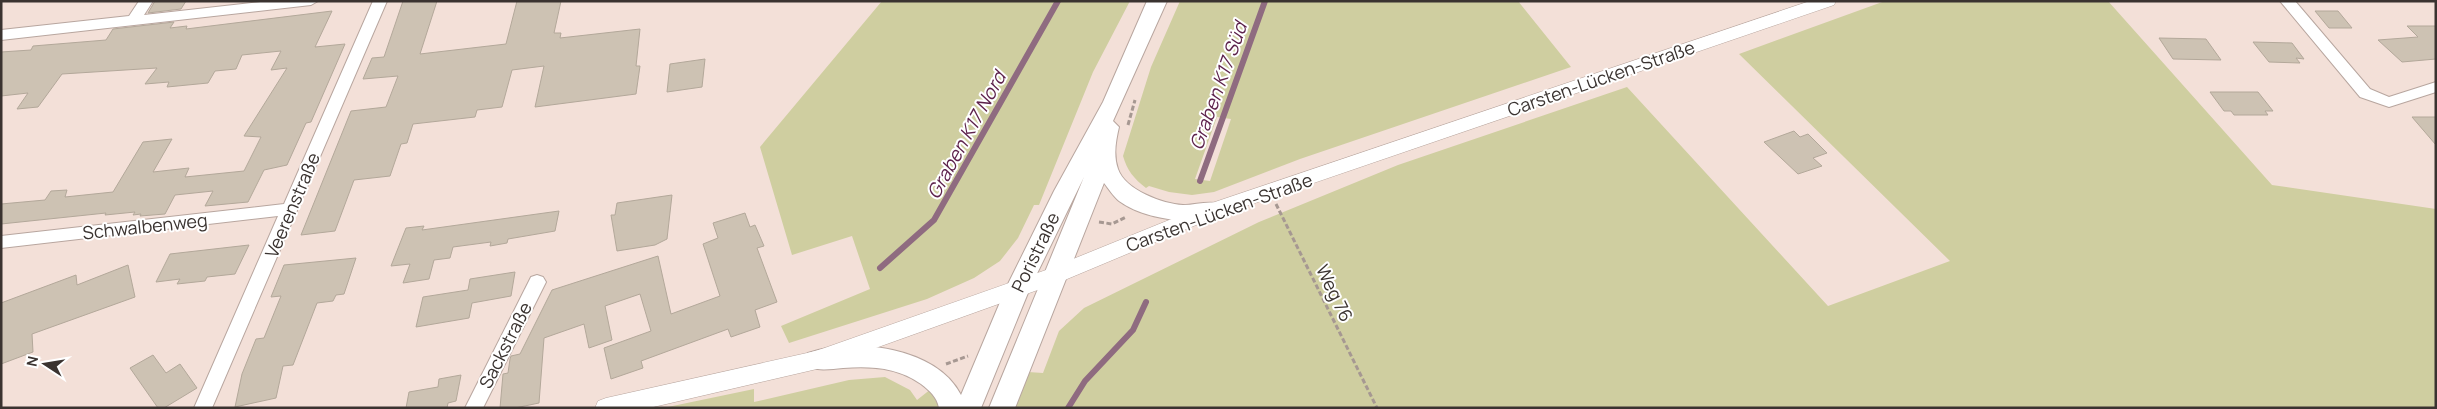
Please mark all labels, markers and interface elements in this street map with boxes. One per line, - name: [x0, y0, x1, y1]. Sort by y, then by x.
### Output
- water label: Graben K17 Süd: [1183, 16, 1254, 153]
- street label: Carsten-Lücken-Straße: [1504, 35, 1698, 121]
- water label: Graben K17 Nord: [920, 64, 1013, 203]
- street label: Veerenstraße: [259, 149, 325, 261]
- street label: Carsten-Lücken-Straße: [1123, 167, 1315, 257]
- street label: Schwalbenweg: [81, 208, 209, 244]
- street label: Poristraße: [1005, 208, 1065, 296]
- street label: Weg 76: [1311, 260, 1359, 326]
- street label: Sackstraße: [473, 298, 537, 392]
- north arrow: [20, 339, 70, 389]
- text: N: [21, 354, 42, 368]

